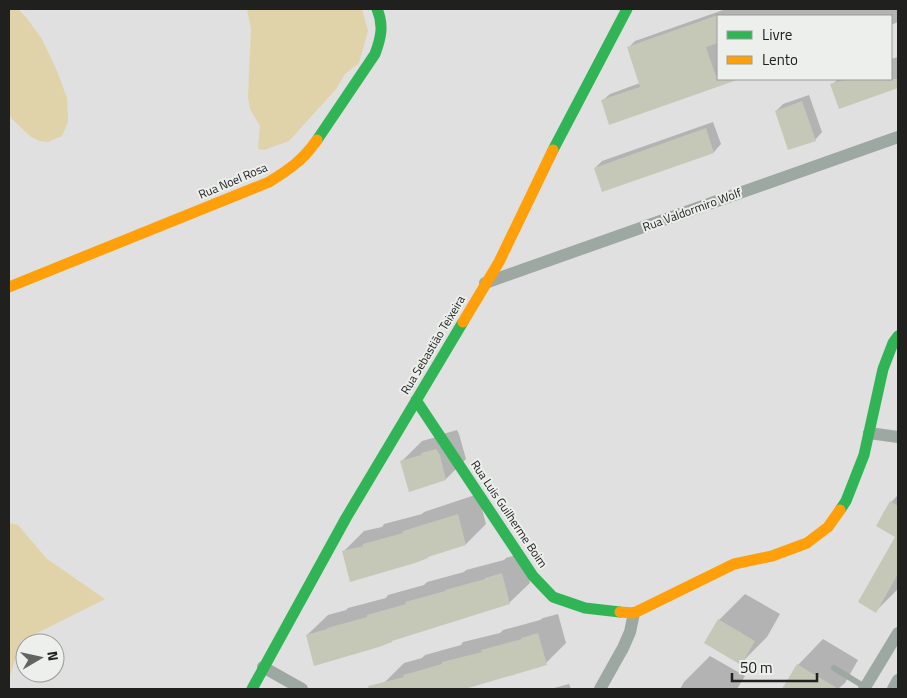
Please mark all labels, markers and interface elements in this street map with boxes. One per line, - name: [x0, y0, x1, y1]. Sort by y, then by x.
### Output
- legend: [717, 15, 892, 80]
- text: Livre: [762, 23, 792, 46]
- text: Lento: [762, 48, 798, 71]
- street label: Rua Noel Rosa: [195, 157, 270, 204]
- street label: Rua Valdormiro Wolf: [640, 183, 744, 236]
- street label: Rua Sebastião Teixeira: [395, 292, 470, 398]
- street label: Rua Luis Guilherme Boim: [466, 456, 553, 571]
- north arrow: [15, 633, 65, 683]
- text: N: [42, 649, 64, 662]
- scale bar: [732, 650, 817, 682]
- text: 50 m: [740, 656, 773, 679]

